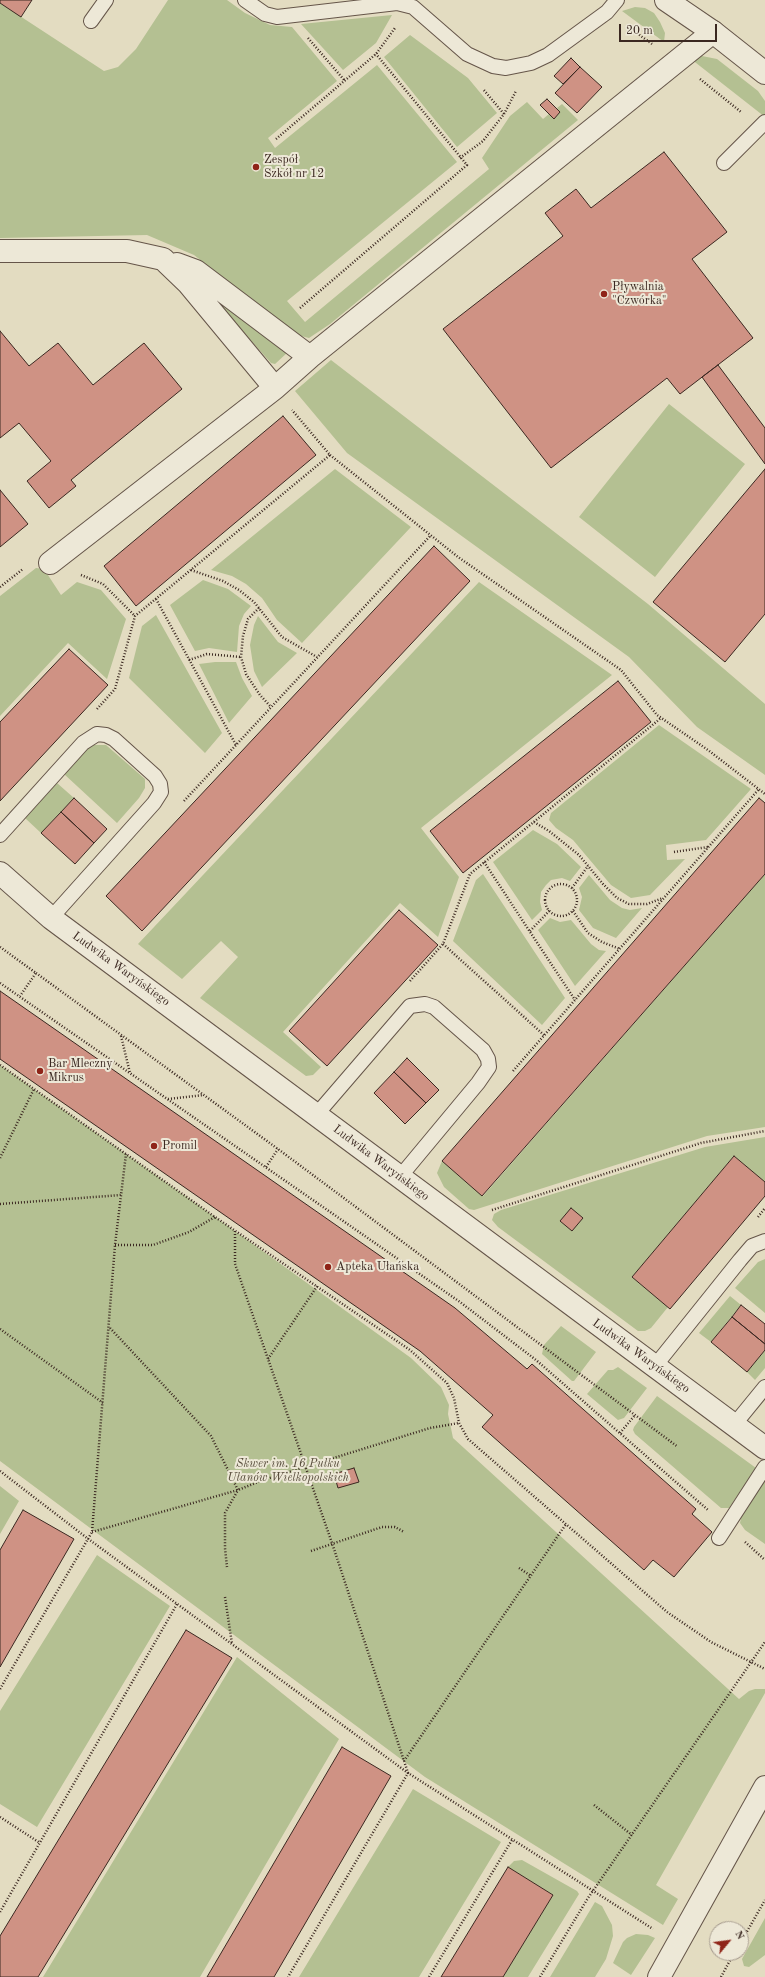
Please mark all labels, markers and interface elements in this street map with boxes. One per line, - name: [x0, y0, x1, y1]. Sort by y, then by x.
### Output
- scale bar: [621, 16, 719, 42]
- text: 20 m: [626, 25, 653, 37]
- place label: Zespół Szkół nr 12: [264, 153, 324, 181]
- marker: Zespół Szkół nr 12: [251, 162, 261, 172]
- place label: Pływalnia "Czwórka": [612, 280, 667, 308]
- marker: Pływalnia "Czwórka": [599, 289, 609, 299]
- street label: Ludwika Waryńskiego: [69, 929, 173, 1009]
- place label: Bar Mleczny Mikrus: [48, 1057, 113, 1085]
- marker: Bar Mleczny Mikrus: [35, 1066, 45, 1076]
- street label: Ludwika Waryńskiego: [330, 1122, 432, 1204]
- place label: Promil: [162, 1139, 197, 1153]
- marker: Promil: [149, 1141, 159, 1151]
- place label: Apteka Ułańska: [336, 1260, 419, 1274]
- marker: Apteka Ułańska: [323, 1262, 333, 1272]
- street label: Ludwika Waryńskiego: [589, 1316, 693, 1396]
- park label: Skwer im. 16 Pułku Ułanów Wielkopolskich: [227, 1457, 349, 1485]
- north arrow: [709, 1921, 749, 1961]
- text: N: [732, 1929, 746, 1942]

